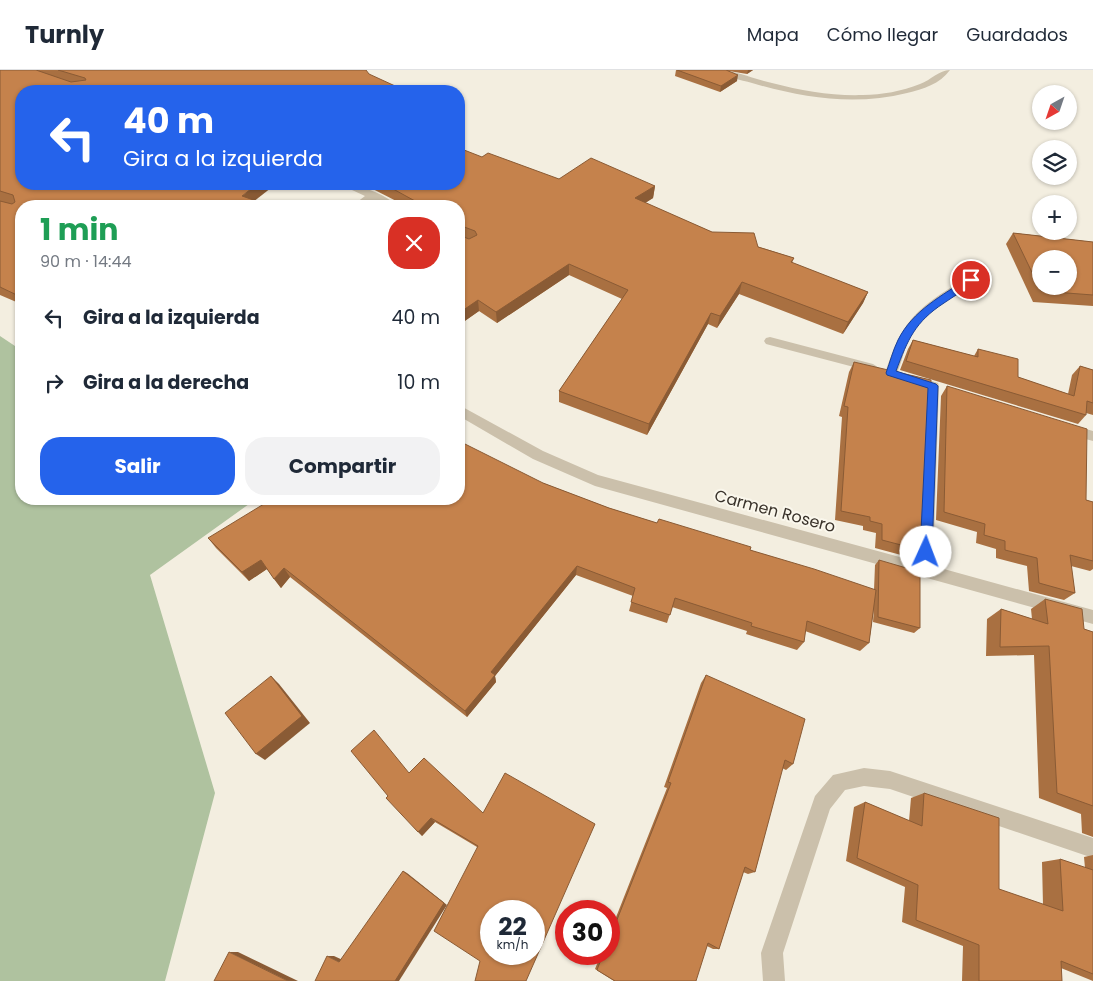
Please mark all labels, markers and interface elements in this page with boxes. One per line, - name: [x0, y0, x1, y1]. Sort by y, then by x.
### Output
- text: Turnly: [25, 18, 104, 51]
- text: Mapa: [747, 22, 799, 47]
- text: Cómo llegar: [827, 22, 938, 47]
- text: Guardados: [966, 22, 1068, 47]
- north arrow: [1032, 85, 1078, 130]
- map controls: [1032, 85, 1077, 295]
- text: 40 m: [123, 96, 214, 145]
- icon: left: [40, 105, 105, 170]
- button: layers: [1032, 140, 1077, 185]
- text: Gira a la izquierda: [123, 143, 323, 174]
- button: +: [1032, 195, 1077, 240]
- text: 1 min: [40, 208, 118, 251]
- button: close: [388, 217, 440, 269]
- text: 90 m · 14:44: [40, 250, 132, 273]
- button: −: [1032, 250, 1077, 295]
- pin: [950, 259, 992, 301]
- icon: arrive: [957, 266, 985, 294]
- icon: left: [40, 304, 68, 332]
- text: Gira a la izquierda: [83, 304, 260, 331]
- text: 40 m: [391, 304, 440, 331]
- icon: right: [40, 369, 68, 397]
- text: Gira a la derecha: [83, 369, 249, 396]
- text: 10 m: [397, 369, 440, 396]
- button: Salir: [40, 437, 235, 495]
- button: Compartir: [245, 437, 440, 495]
- street label: Carmen Rosero: [712, 484, 838, 538]
- position arrow: [899, 525, 951, 577]
- speed limit sign: 30: [555, 900, 620, 965]
- text: 22: [498, 909, 527, 944]
- text: km/h: [497, 936, 528, 953]

